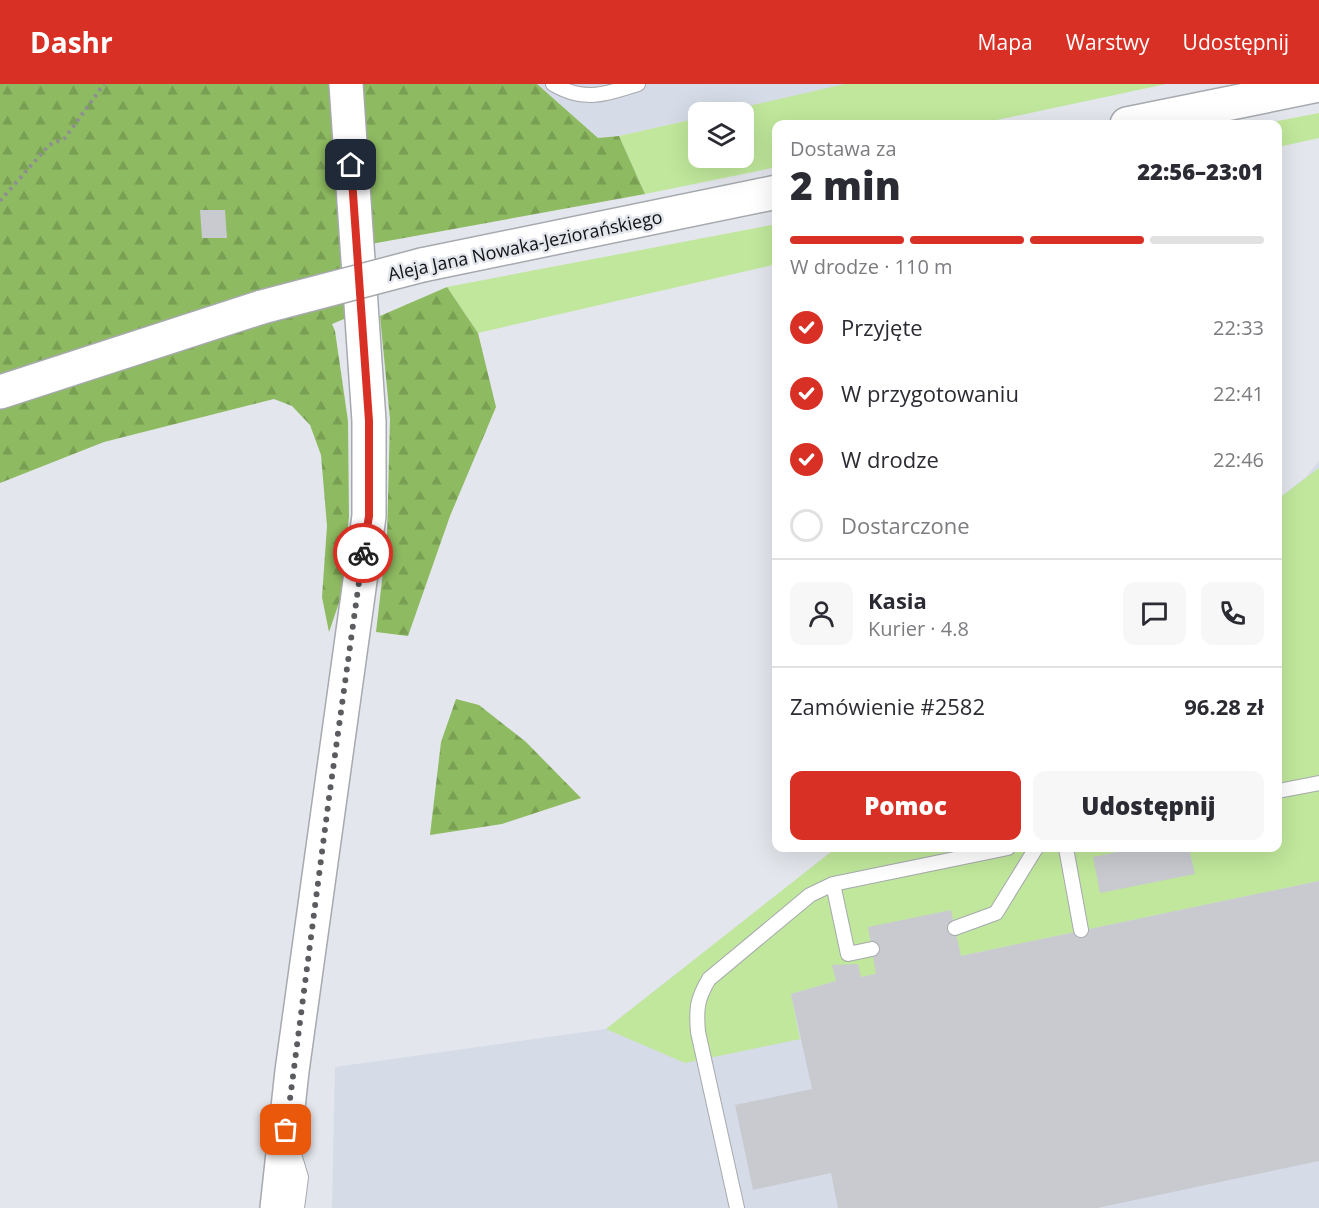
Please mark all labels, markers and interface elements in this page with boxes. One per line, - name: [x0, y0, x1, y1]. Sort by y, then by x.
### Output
- text: Dashr: [30, 23, 113, 61]
- text: Mapa: [978, 28, 1033, 56]
- text: Warstwy: [1066, 28, 1150, 56]
- text: Udostępnij: [1183, 28, 1289, 56]
- map controls: [688, 102, 754, 168]
- button: layers: [688, 102, 754, 168]
- text: Dostawa za: [790, 135, 897, 162]
- pin: [325, 139, 376, 190]
- icon: home: [334, 148, 367, 181]
- text: 22:56–23:01: [1137, 156, 1264, 186]
- text: 2 min: [790, 158, 901, 211]
- street label: Aleja Jana Nowaka-Jeziorańskiego: [386, 204, 664, 286]
- text: W drodze · 110 m: [790, 253, 953, 280]
- icon: check: [790, 311, 823, 344]
- text: Przyjęte: [841, 312, 923, 342]
- text: 22:33: [1213, 314, 1264, 341]
- icon: check: [790, 377, 823, 410]
- text: W przygotowaniu: [841, 378, 1019, 408]
- text: 22:41: [1213, 380, 1264, 407]
- icon: check: [790, 443, 823, 476]
- text: W drodze: [841, 444, 939, 474]
- text: 22:46: [1213, 446, 1264, 473]
- text: Dostarczone: [841, 510, 970, 540]
- courier: [333, 523, 393, 583]
- icon: bike: [347, 537, 380, 570]
- button: person: [790, 582, 853, 645]
- button: chat: [1123, 582, 1186, 645]
- button: phone: [1201, 582, 1264, 645]
- text: Kasia: [868, 585, 927, 615]
- text: Kurier · 4.8: [868, 615, 969, 642]
- text: Zamówienie #2582: [790, 691, 985, 721]
- text: 96.28 zł: [1184, 691, 1264, 721]
- button: Pomoc: [790, 771, 1021, 840]
- button: Udostępnij: [1033, 771, 1264, 840]
- pin: [260, 1104, 311, 1155]
- icon: bag: [269, 1113, 302, 1146]

